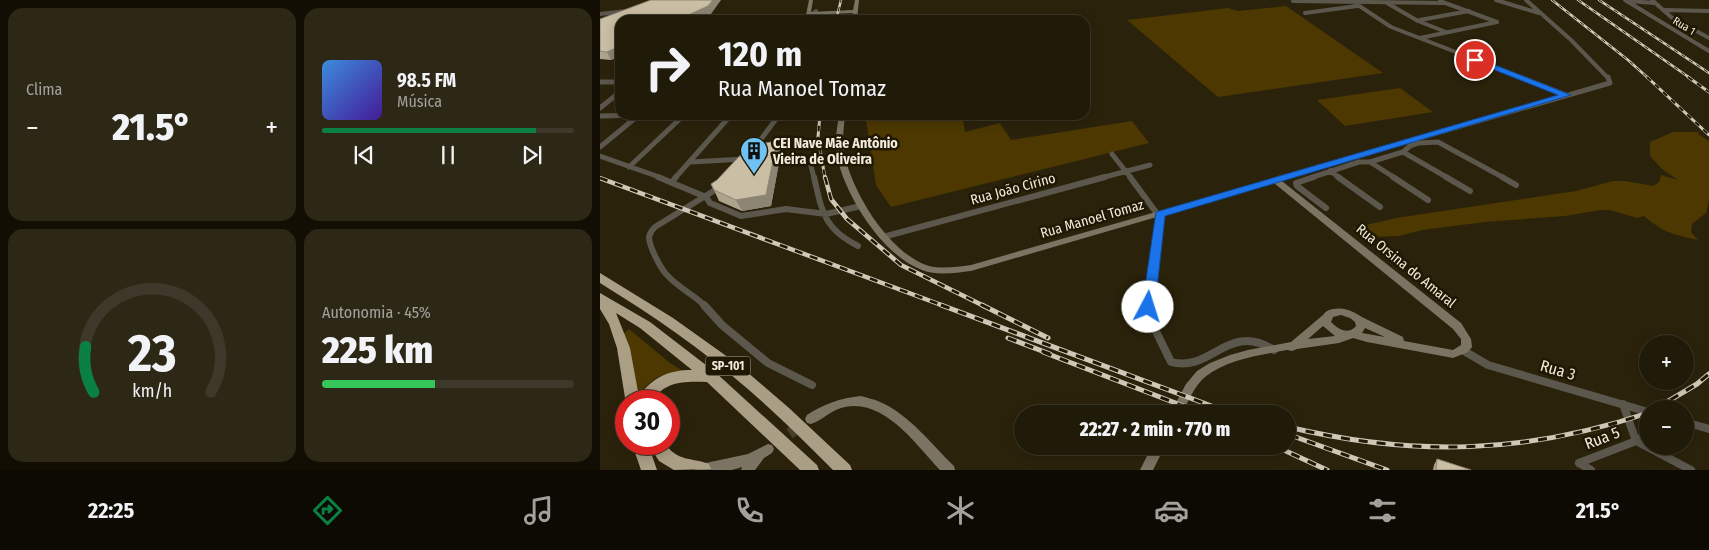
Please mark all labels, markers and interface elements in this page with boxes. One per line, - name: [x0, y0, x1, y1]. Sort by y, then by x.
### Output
- street label: Rua 1: [1670, 14, 1698, 38]
- text: 120 m: [718, 33, 802, 75]
- icon: right: [635, 35, 700, 100]
- pin: [1454, 39, 1496, 81]
- icon: arrive: [1461, 46, 1489, 74]
- text: 98.5 FM: [397, 69, 456, 92]
- text: Rua Manoel Tomaz: [718, 75, 886, 102]
- text: Clima: [26, 80, 62, 99]
- text: Música: [397, 92, 442, 111]
- text: 21.5°: [112, 104, 192, 150]
- text: −: [26, 111, 39, 144]
- text: +: [265, 111, 278, 144]
- place label: CEI Nave Mãe Antônio Vieira de Oliveira: [772, 135, 898, 168]
- building icon: CEI Nave Mãe Antônio Vieira de Oliveira: [739, 136, 769, 175]
- icon: previous: [350, 141, 378, 169]
- icon: pause: [434, 141, 462, 169]
- icon: next: [518, 141, 546, 169]
- street label: Rua João Cirino: [969, 169, 1057, 209]
- street label: Rua Manoel Tomaz: [1038, 196, 1146, 242]
- street label: Rua Orsina do Amaral: [1353, 220, 1460, 312]
- position arrow: [1121, 280, 1173, 332]
- text: Autonomia · 45%: [322, 303, 431, 322]
- text: 23: [127, 322, 176, 385]
- text: 225 km: [322, 327, 433, 373]
- map controls: [1639, 335, 1694, 455]
- button: +: [1639, 335, 1694, 390]
- road number: SP-101: [706, 356, 750, 376]
- street label: Rua 3: [1538, 356, 1578, 384]
- text: km/h: [132, 380, 172, 402]
- speed limit sign: 30: [615, 390, 680, 455]
- button: −: [1639, 400, 1694, 455]
- text: 22:27 · 2 min · 770 m: [1080, 418, 1230, 441]
- street label: Rua 5: [1582, 423, 1622, 453]
- icon: directions: [310, 493, 345, 528]
- icon: music: [521, 493, 556, 528]
- icon: phone: [732, 493, 767, 528]
- icon: climate: [943, 493, 978, 528]
- icon: car: [1154, 493, 1189, 528]
- icon: filters: [1365, 493, 1400, 528]
- text: 22:25: [88, 497, 134, 524]
- text: 21.5°: [1576, 497, 1621, 524]

